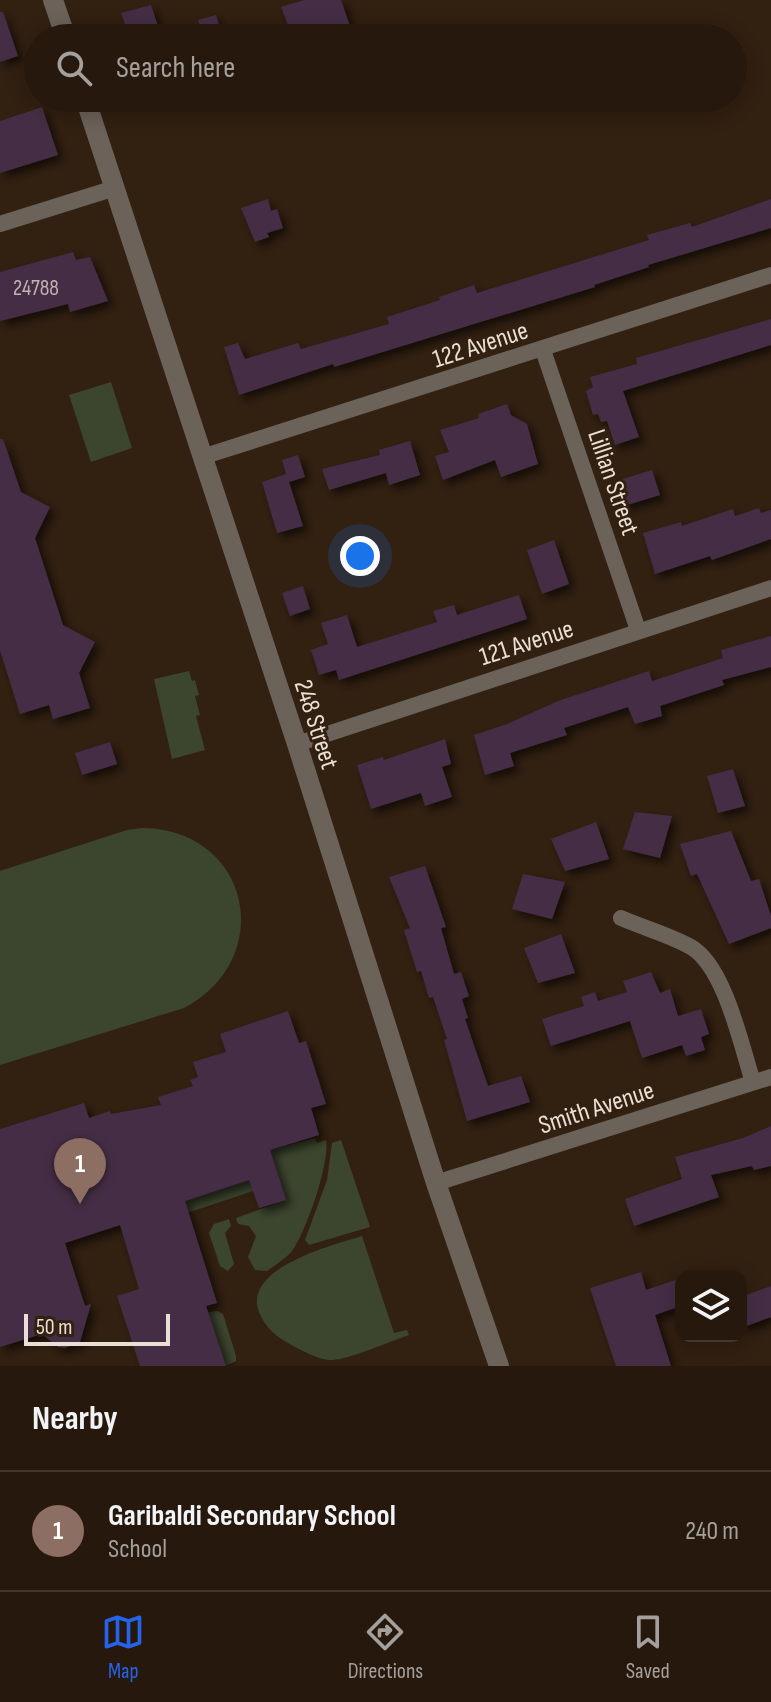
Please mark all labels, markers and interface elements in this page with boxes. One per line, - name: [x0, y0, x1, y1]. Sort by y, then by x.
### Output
- search box: [24, 24, 747, 112]
- icon: search: [52, 46, 96, 90]
- text: Search here: [116, 50, 235, 86]
- house number: 24788: [13, 275, 59, 302]
- street label: 122 Avenue: [429, 315, 532, 375]
- street label: Lillian Street: [580, 426, 645, 539]
- your location: [340, 536, 380, 576]
- street label: 121 Avenue: [476, 614, 577, 673]
- street label: 248 Street: [287, 676, 345, 773]
- street label: Smith Avenue: [535, 1075, 658, 1142]
- pin: 1: [54, 1138, 106, 1204]
- map controls: [675, 1270, 747, 1342]
- button: layers: [675, 1270, 747, 1342]
- scale bar: [24, 1310, 170, 1346]
- text: 50 m: [36, 1314, 72, 1341]
- text: Nearby: [32, 1398, 118, 1439]
- text: Garibaldi Secondary School: [108, 1498, 396, 1534]
- text: 1: [53, 1516, 63, 1547]
- text: 240 m: [685, 1516, 739, 1547]
- text: School: [108, 1534, 167, 1565]
- tab: Map: [101, 1610, 145, 1685]
- tab: Directions: [348, 1610, 423, 1685]
- tab: Saved: [626, 1610, 670, 1685]

